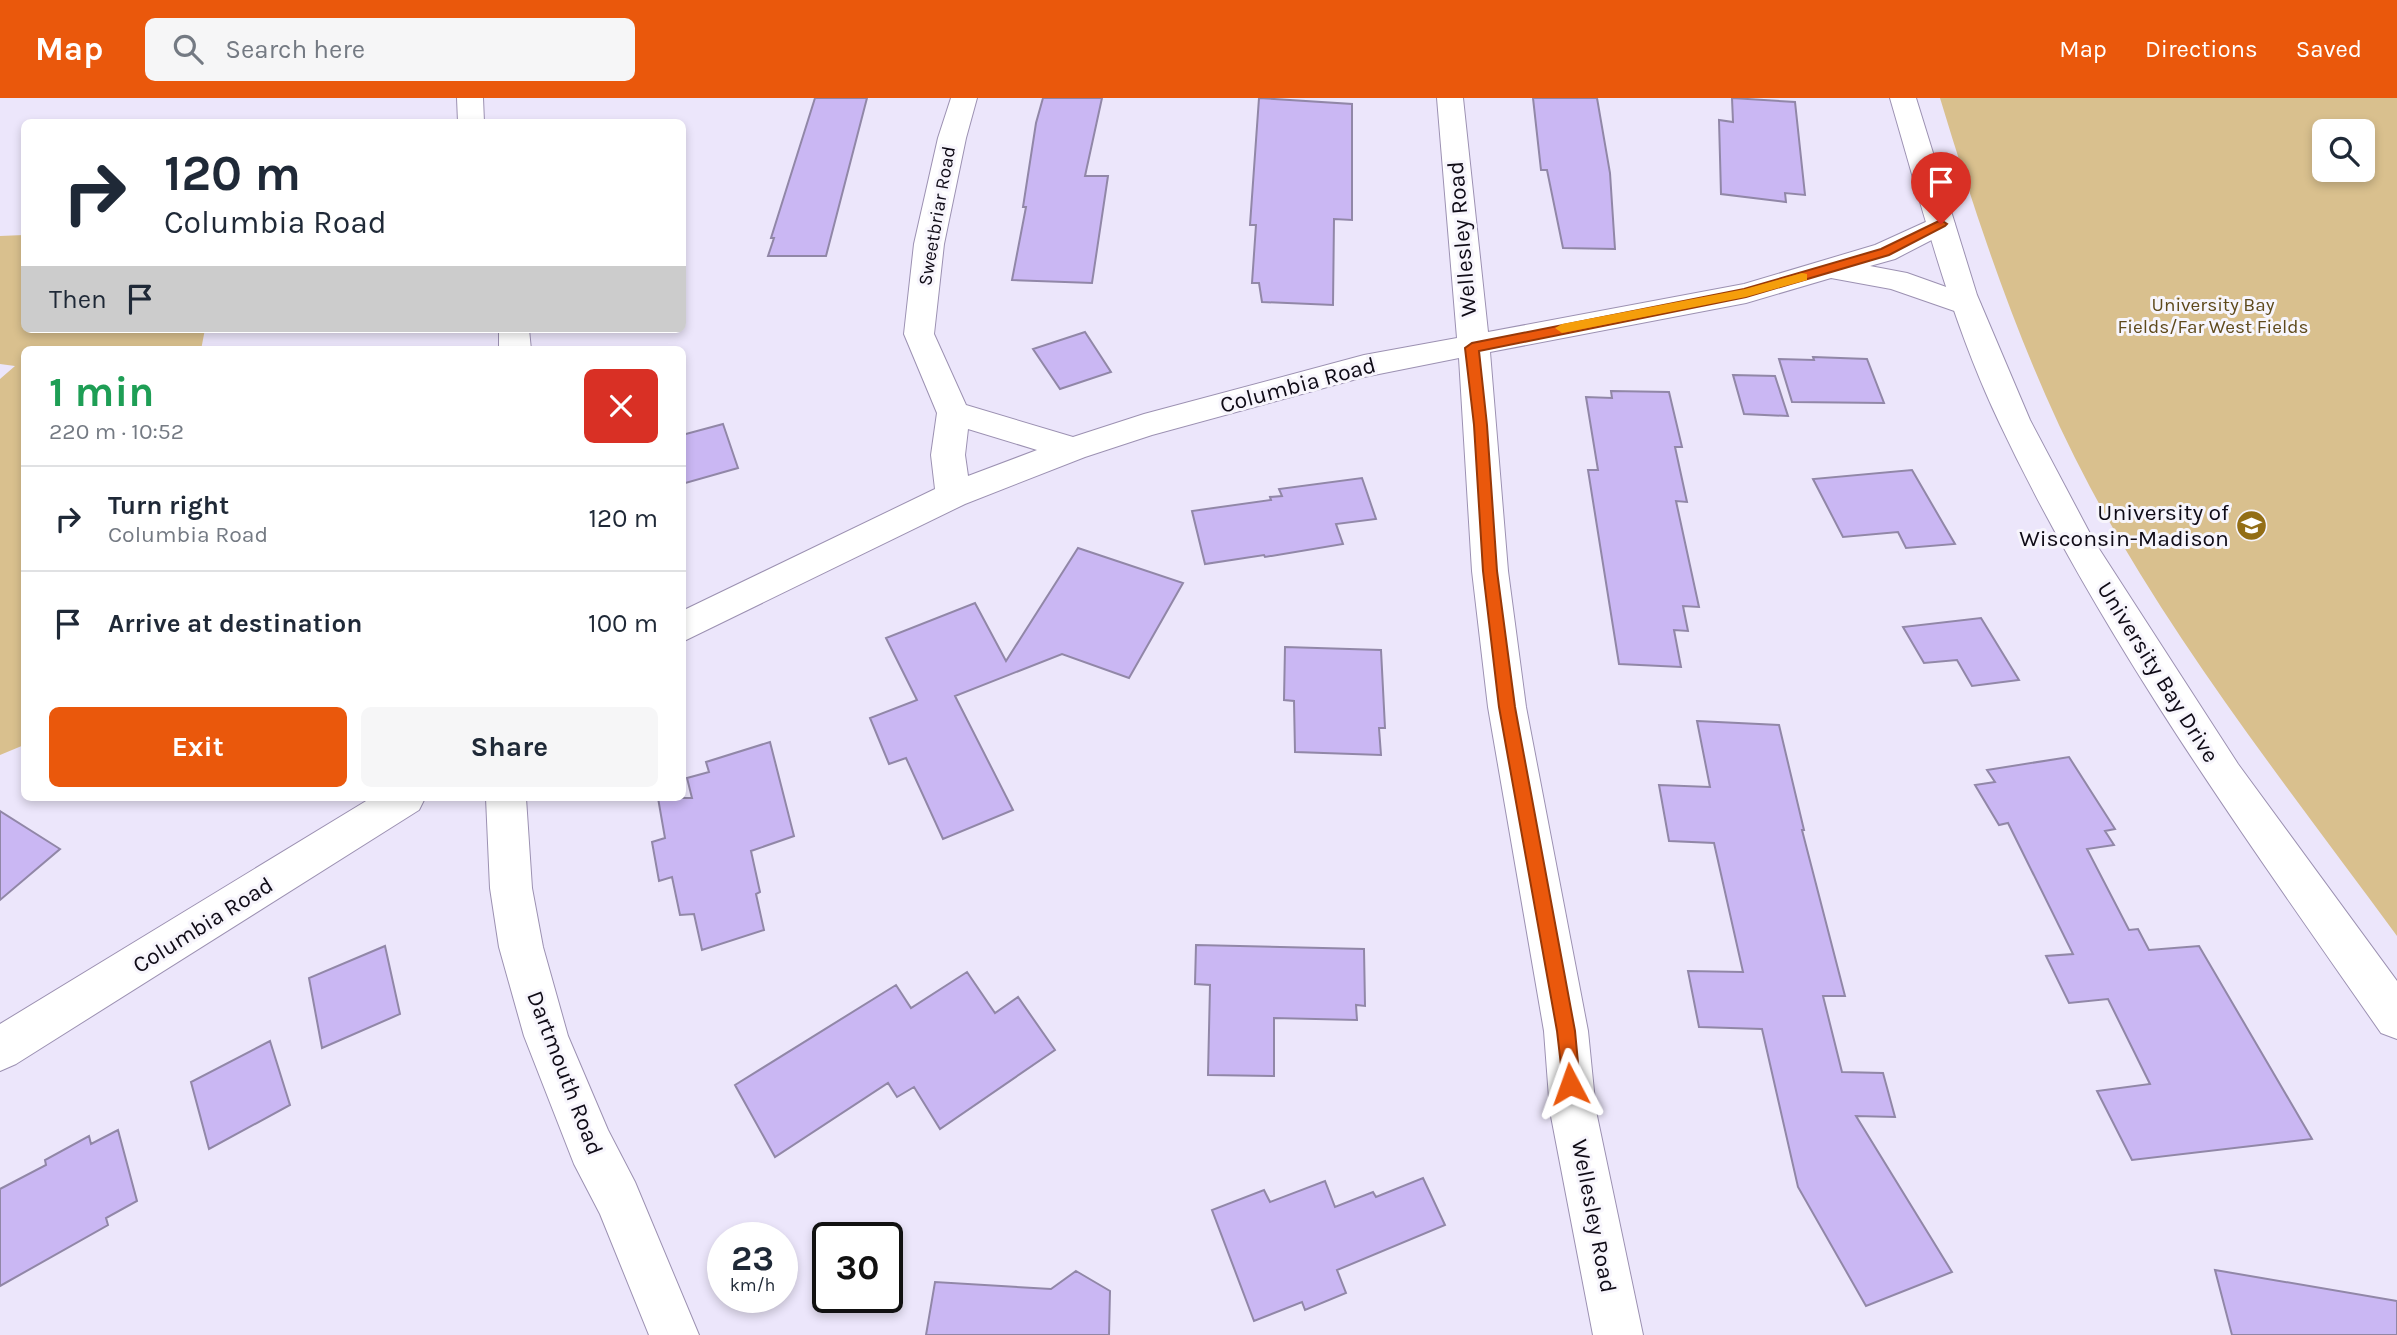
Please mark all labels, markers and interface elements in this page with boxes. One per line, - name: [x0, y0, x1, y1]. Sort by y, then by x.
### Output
- search box: [145, 18, 635, 81]
- text: Map: [35, 30, 103, 68]
- icon: search: [169, 30, 207, 68]
- text: Search here: [225, 34, 365, 65]
- text: Map: [2059, 35, 2107, 63]
- text: Directions: [2145, 35, 2258, 63]
- text: Saved: [2296, 35, 2362, 63]
- map controls: [2312, 119, 2375, 182]
- button: search: [2312, 119, 2375, 182]
- text: 120 m: [164, 145, 301, 202]
- street label: Sweetbriar Road: [914, 145, 960, 287]
- icon: right: [49, 147, 140, 238]
- pin: [1911, 152, 1971, 224]
- street label: Wellesley Road: [1442, 160, 1482, 318]
- icon: arrive: [1922, 163, 1960, 201]
- text: Columbia Road: [164, 204, 387, 241]
- icon: arrive: [121, 280, 159, 318]
- text: Then: [49, 284, 107, 315]
- park label: University Bay Fields/Far West Fields: [2117, 294, 2309, 338]
- street label: Columbia Road: [1217, 351, 1379, 419]
- text: 1 min: [49, 367, 154, 417]
- button: close: [584, 369, 658, 443]
- text: 220 m · 10:52: [49, 418, 184, 445]
- text: Turn right: [108, 490, 229, 521]
- place label: University of Wisconsin-Madison: [2019, 499, 2229, 552]
- icon: right: [49, 500, 87, 538]
- text: 120 m: [588, 503, 658, 534]
- school or university icon: University of Wisconsin-Madison: [2235, 508, 2269, 542]
- text: Columbia Road: [108, 521, 268, 548]
- street label: University Bay Drive: [2091, 577, 2225, 767]
- icon: arrive: [49, 605, 87, 643]
- text: Arrive at destination: [108, 608, 362, 639]
- text: 100 m: [588, 608, 658, 639]
- button: Exit: [49, 707, 347, 787]
- button: Share: [361, 707, 658, 787]
- street label: Columbia Road: [128, 871, 278, 979]
- street label: Dartmouth Road: [521, 987, 609, 1159]
- position arrow: [1533, 1047, 1607, 1121]
- street label: Wellesley Road: [1566, 1137, 1622, 1295]
- speed limit sign: 30: [812, 1222, 903, 1313]
- text: 23: [731, 1238, 774, 1279]
- text: km/h: [730, 1274, 775, 1296]

